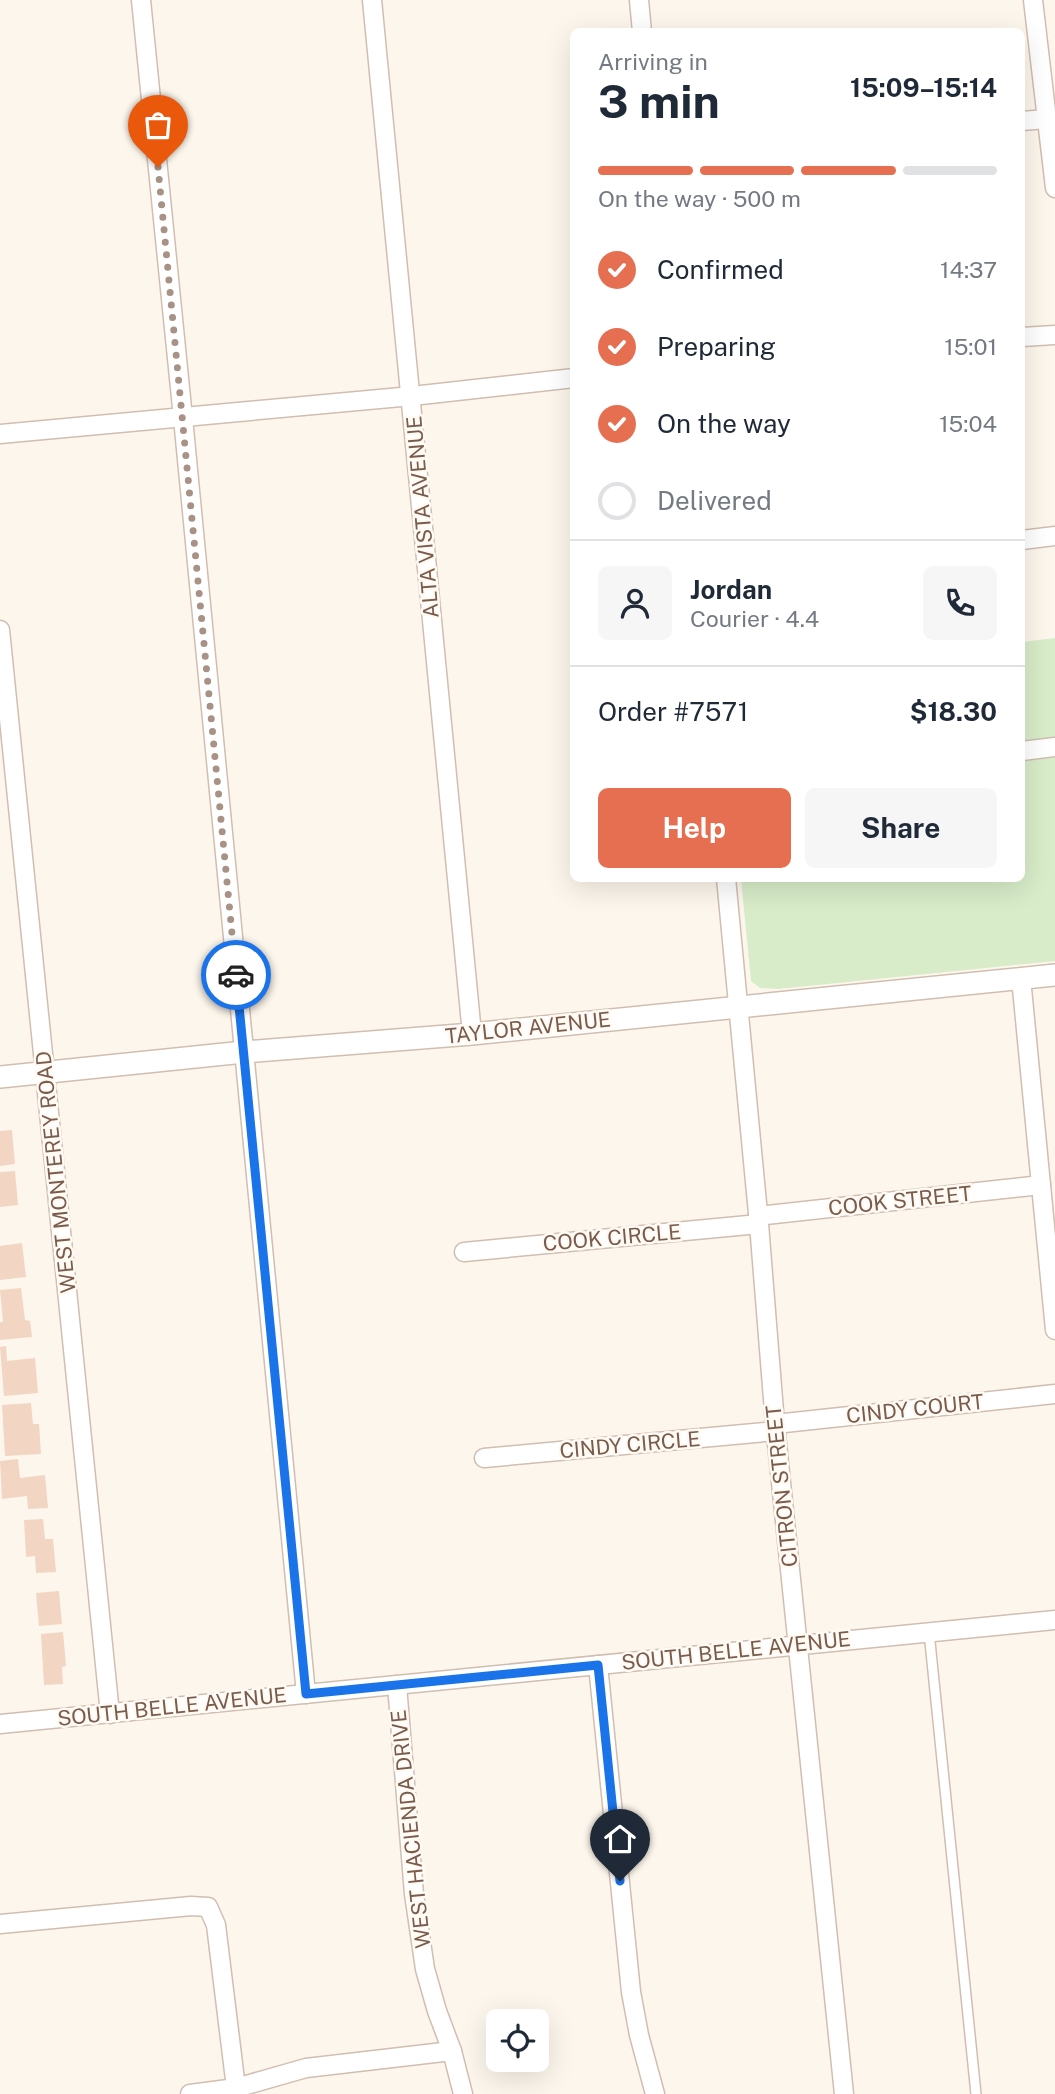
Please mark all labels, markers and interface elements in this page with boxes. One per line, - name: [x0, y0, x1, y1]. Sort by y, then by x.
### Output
- text: Arriving in: [598, 48, 708, 75]
- text: 15:09–15:14: [850, 72, 997, 103]
- text: 3 min: [598, 74, 720, 128]
- pin: [128, 95, 188, 167]
- icon: bag: [139, 106, 177, 144]
- text: On the way · 500 m: [598, 185, 801, 212]
- icon: check: [598, 251, 636, 289]
- text: Confirmed: [657, 254, 784, 285]
- text: 14:37: [940, 256, 997, 283]
- icon: check: [598, 328, 636, 366]
- text: Preparing: [657, 331, 776, 362]
- text: 15:01: [944, 333, 997, 360]
- icon: check: [598, 405, 636, 443]
- text: On the way: [657, 408, 791, 439]
- text: 15:04: [939, 410, 997, 437]
- street label: ALTA VISTA AVENUE: [401, 415, 444, 619]
- text: Delivered: [657, 485, 772, 516]
- button: person: [598, 566, 672, 640]
- button: phone: [923, 566, 997, 640]
- text: Jordan: [690, 574, 772, 605]
- text: Courier · 4.4: [690, 605, 819, 632]
- text: Order #7571: [598, 696, 748, 727]
- text: $18.30: [910, 696, 997, 727]
- button: Help: [598, 788, 791, 868]
- button: Share: [805, 788, 997, 868]
- courier: [201, 940, 271, 1010]
- icon: car: [217, 956, 255, 994]
- street label: TAYLOR AVENUE: [444, 1006, 612, 1049]
- street label: WEST MONTEREY ROAD: [30, 1050, 81, 1294]
- street label: COOK STREET: [827, 1181, 973, 1220]
- street label: COOK CIRCLE: [542, 1219, 682, 1256]
- street label: CINDY COURT: [845, 1389, 985, 1428]
- street label: CITRON STREET: [761, 1404, 802, 1568]
- street label: CINDY CIRCLE: [558, 1426, 702, 1463]
- street label: SOUTH BELLE AVENUE: [620, 1626, 852, 1675]
- street label: SOUTH BELLE AVENUE: [56, 1682, 288, 1731]
- street label: WEST HACIENDA DRIVE: [386, 1708, 435, 1950]
- pin: [590, 1809, 650, 1881]
- icon: home: [601, 1820, 639, 1858]
- map controls: [486, 2009, 549, 2072]
- button: locate: [486, 2009, 549, 2072]

